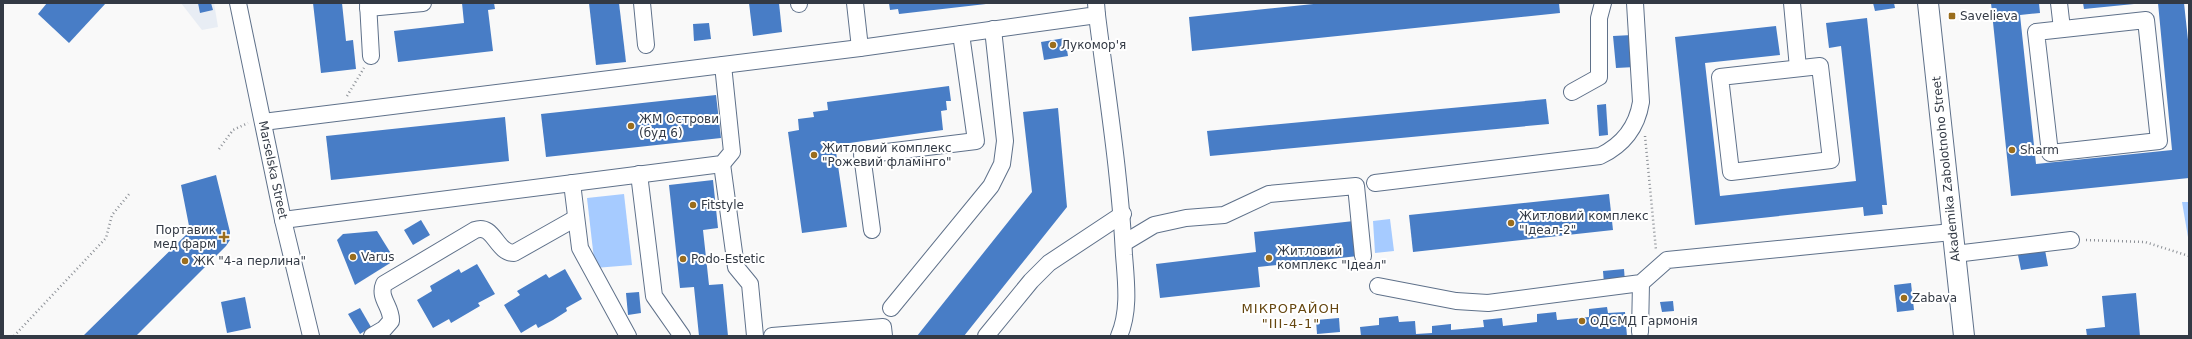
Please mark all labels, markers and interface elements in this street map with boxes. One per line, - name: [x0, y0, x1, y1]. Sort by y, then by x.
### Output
- place label: Savelieva: [1960, 9, 2018, 23]
- marker: Savelieva: [1947, 11, 1957, 21]
- place label: Лукомор'я: [1061, 38, 1126, 52]
- marker: Лукомор'я: [1048, 40, 1058, 50]
- street label: Akademika Zabolotnoho Street: [1929, 75, 1963, 262]
- place label: ЖМ Острови (буд 6): [639, 112, 719, 140]
- street label: Marselska Street: [256, 120, 290, 221]
- marker: ЖМ Острови (буд 6): [626, 121, 636, 131]
- place label: Житловий комплекс "Рожевий фламінго": [822, 141, 952, 169]
- place label: Sharm: [2020, 143, 2059, 157]
- marker: Sharm: [2007, 145, 2017, 155]
- marker: Житловий комплекс "Рожевий фламінго": [809, 150, 819, 160]
- place label: Fitstyle: [701, 198, 744, 212]
- marker: Fitstyle: [688, 200, 698, 210]
- place label: Житловий комплекс "Ідеал-2": [1519, 209, 1649, 237]
- marker: Житловий комплекс "Ідеал-2": [1506, 218, 1516, 228]
- place label: Портавик мед фарм: [153, 223, 216, 251]
- marker: Портавик мед фарм: [219, 232, 229, 242]
- place label: Житловий комплекс "Ідеал": [1277, 244, 1386, 272]
- place label: Varus: [361, 250, 394, 264]
- marker: Varus: [348, 252, 358, 262]
- place label: Podo-Estetic: [691, 252, 765, 266]
- marker: Житловий комплекс "Ідеал": [1264, 253, 1274, 263]
- place label: ЖК "4-а перлина": [193, 254, 306, 268]
- marker: Podo-Estetic: [678, 254, 688, 264]
- marker: ЖК "4-а перлина": [180, 256, 190, 266]
- place label: Zabava: [1912, 291, 1957, 305]
- marker: Zabava: [1899, 293, 1909, 303]
- district label: МІКРОРАЙОН "ІІІ-4-1": [1242, 301, 1340, 331]
- place label: ОДСМД Гармонія: [1590, 314, 1698, 328]
- marker: ОДСМД Гармонія: [1577, 316, 1587, 326]

